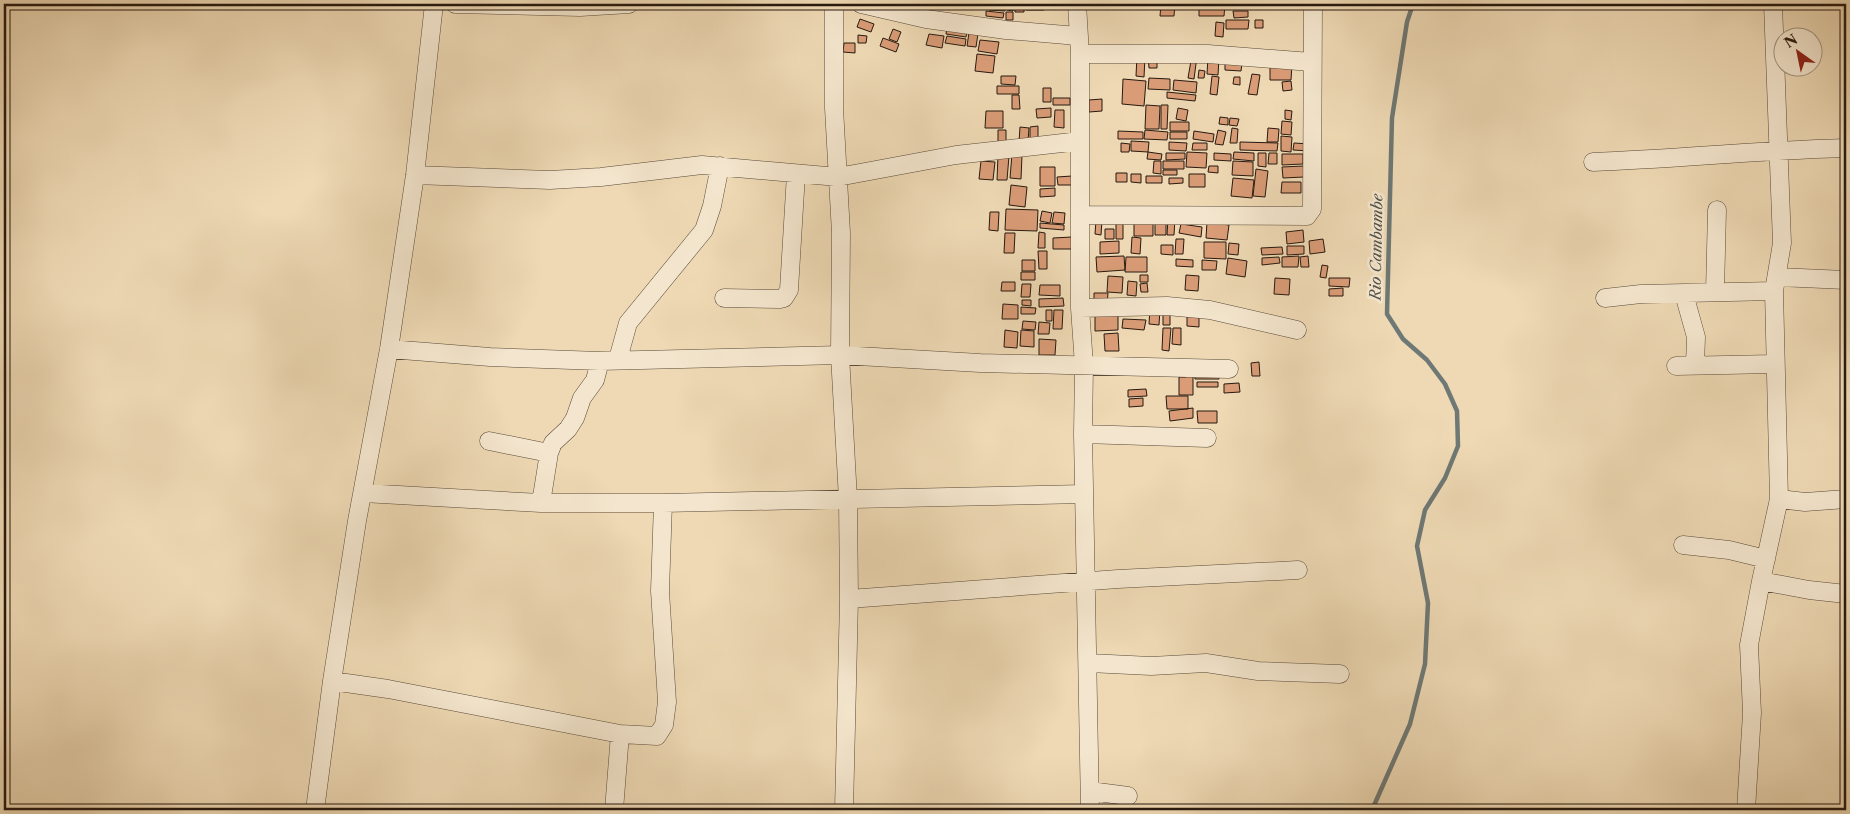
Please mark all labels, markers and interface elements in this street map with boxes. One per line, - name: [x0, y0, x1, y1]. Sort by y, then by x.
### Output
- north arrow: [1772, 28, 1822, 78]
- text: N: [1781, 30, 1801, 52]
- water label: Rio Cambambe: [1366, 193, 1386, 301]

